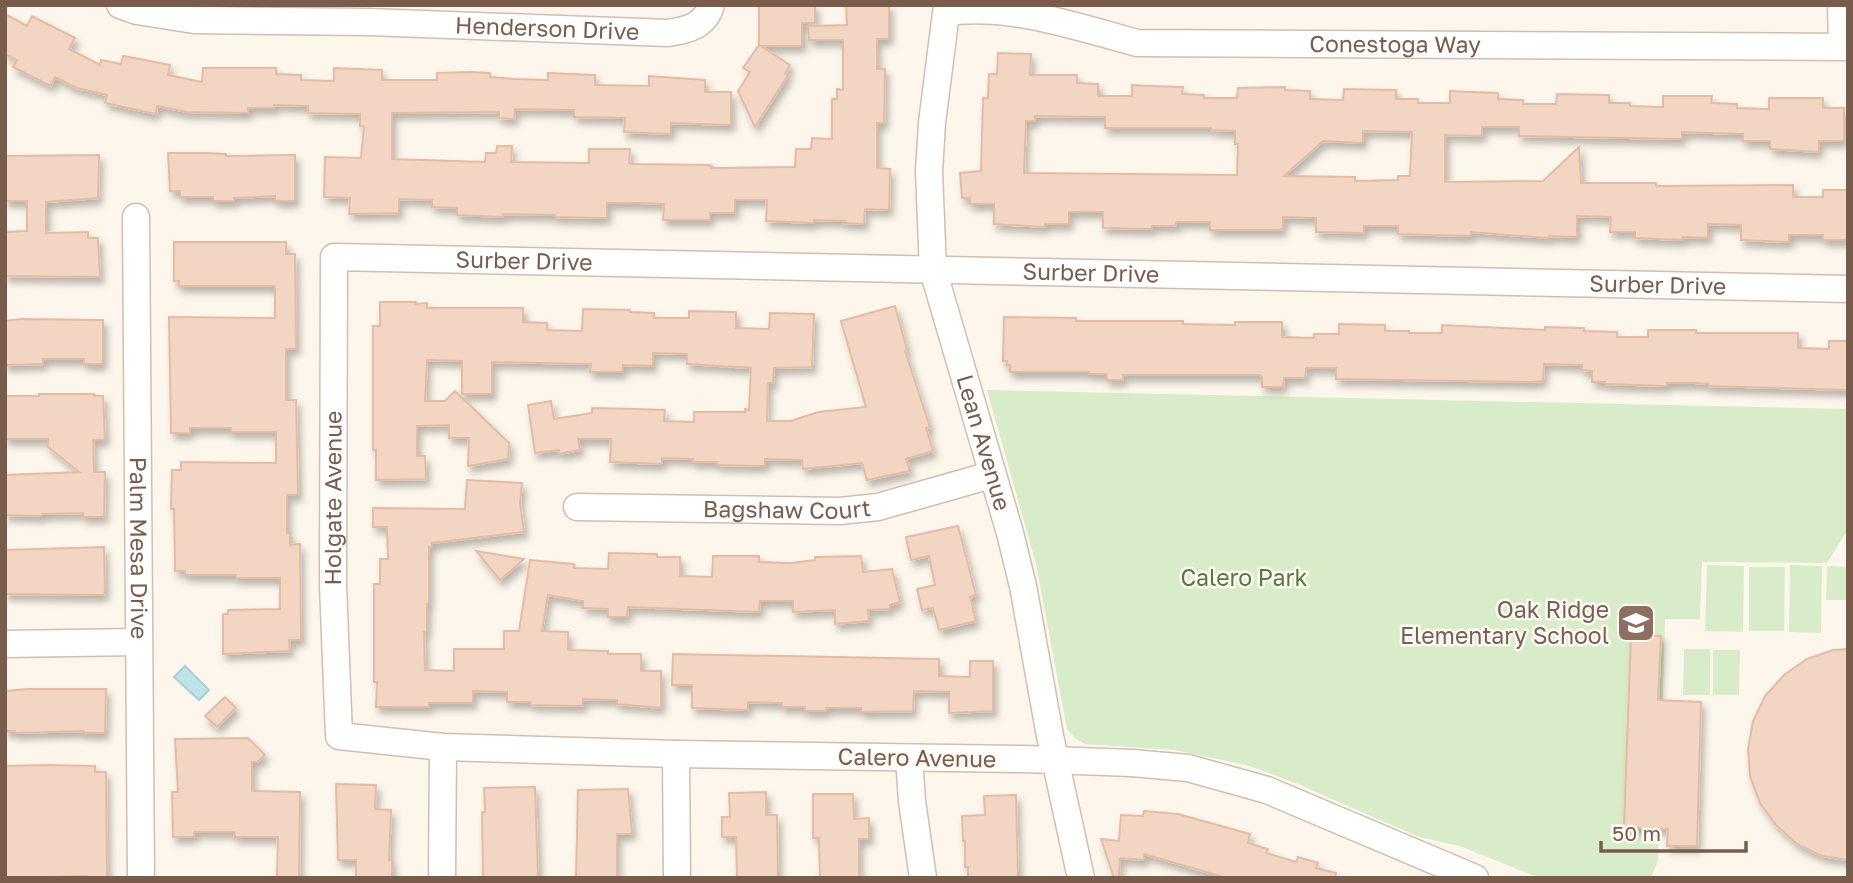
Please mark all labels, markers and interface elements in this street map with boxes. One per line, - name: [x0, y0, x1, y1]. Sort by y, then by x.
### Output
- street label: Henderson Drive: [455, 10, 640, 45]
- street label: Conestoga Way: [1309, 29, 1481, 58]
- street label: Surber Drive: [455, 245, 593, 275]
- street label: Surber Drive: [1022, 257, 1160, 287]
- street label: Surber Drive: [1589, 269, 1726, 299]
- street label: Lean Avenue: [951, 371, 1018, 514]
- street label: Holgate Avenue: [318, 411, 347, 585]
- street label: Palm Mesa Drive: [125, 457, 154, 639]
- street label: Bagshaw Court: [703, 493, 872, 524]
- park label: Calero Park: [1180, 563, 1308, 591]
- place label: Oak Ridge Elementary School: [1400, 595, 1609, 649]
- school or university icon: Oak Ridge Elementary School: [1615, 602, 1657, 644]
- street label: Calero Avenue: [837, 742, 997, 772]
- scale bar: [1601, 810, 1746, 854]
- text: 50 m: [1612, 820, 1661, 846]

